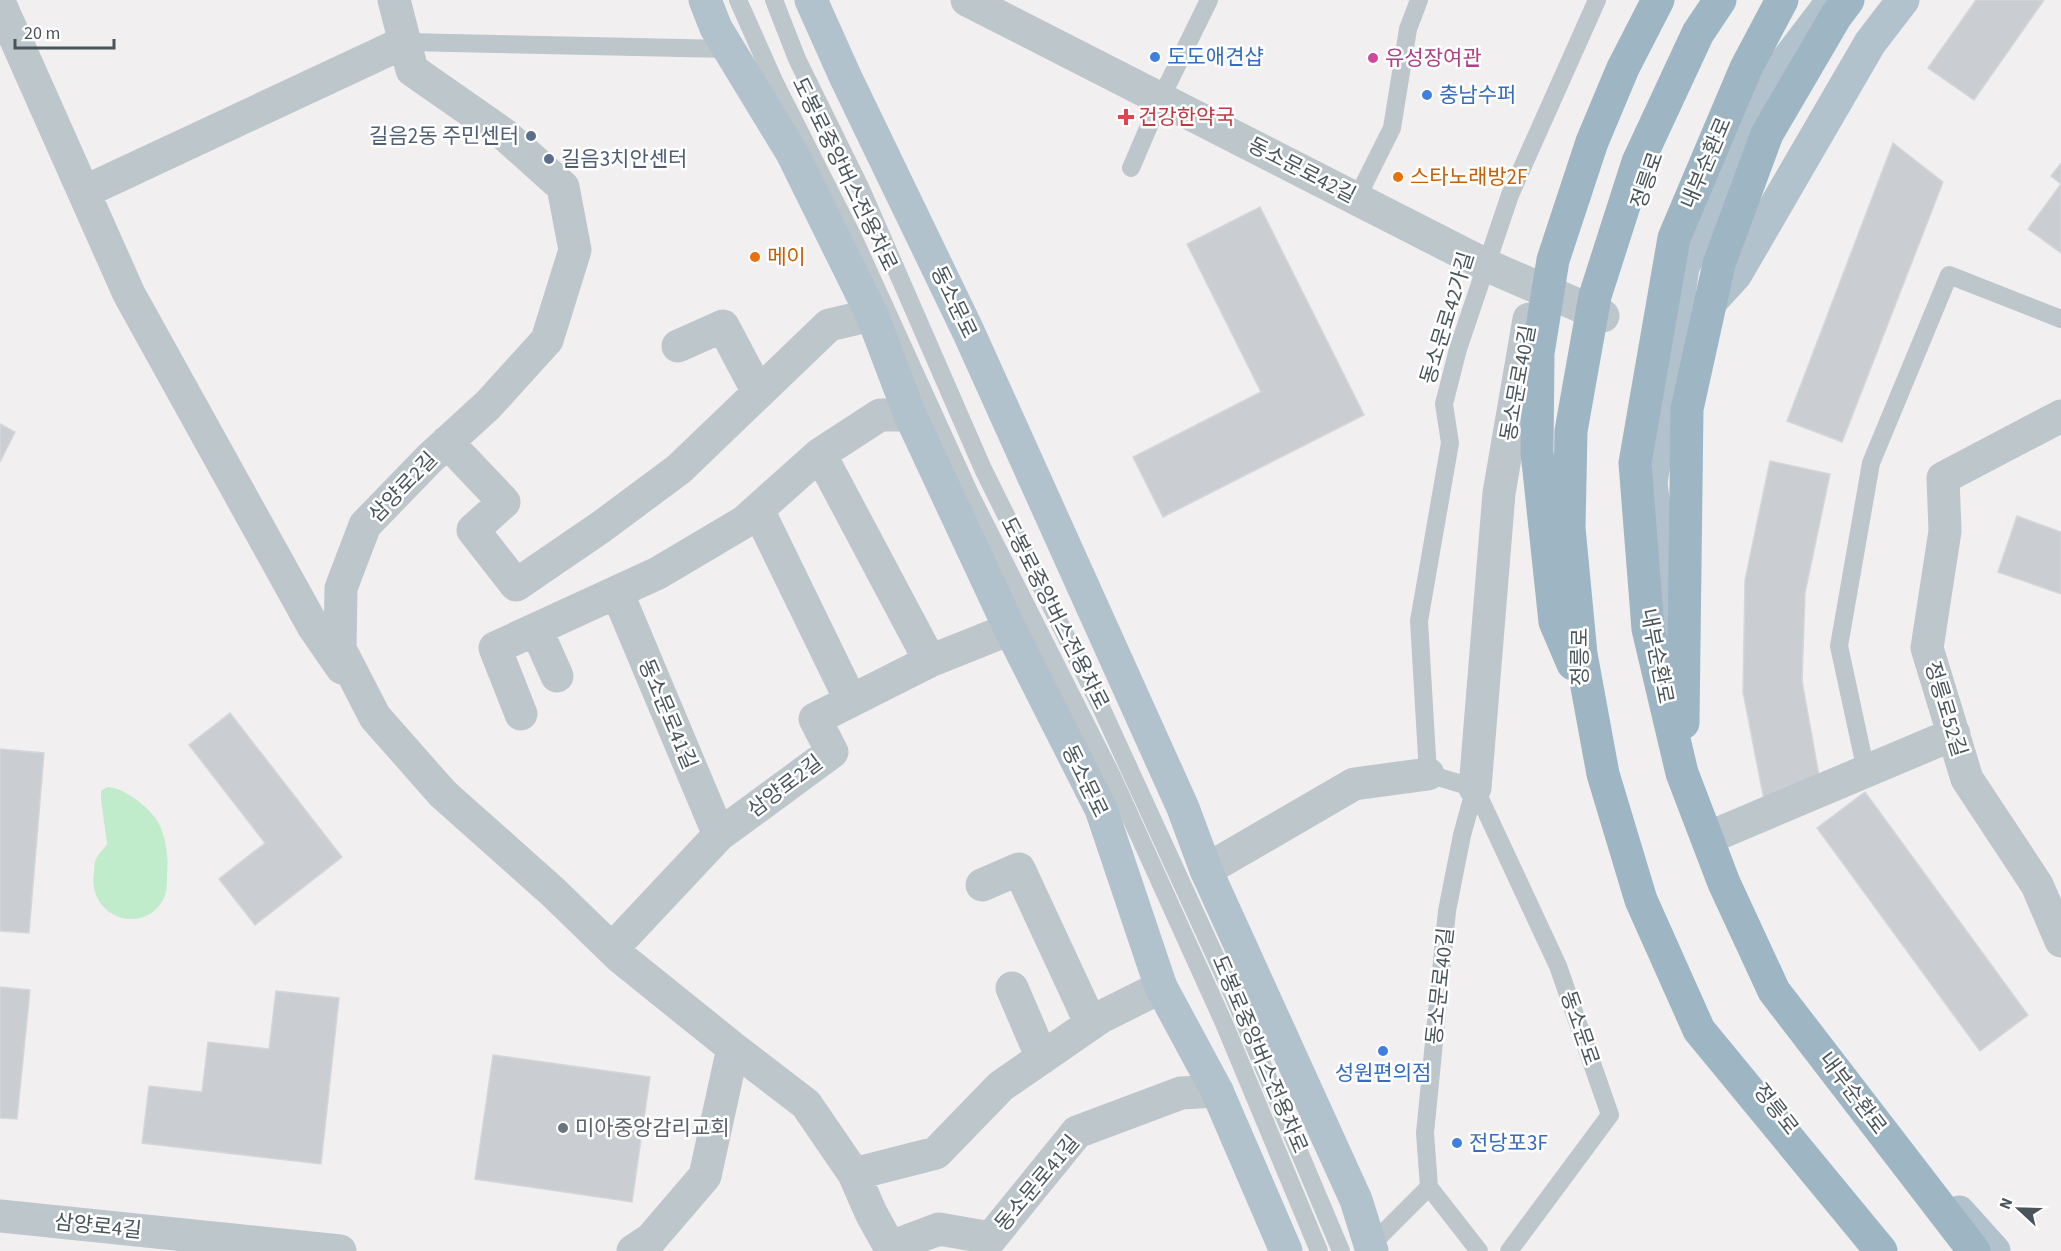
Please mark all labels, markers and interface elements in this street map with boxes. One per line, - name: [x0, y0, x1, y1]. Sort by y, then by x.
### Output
- scale bar: [15, 12, 114, 50]
- text: 20 m: [24, 21, 60, 46]
- place label: 도도애견샵: [1167, 42, 1264, 72]
- place label: 유성장여관: [1385, 43, 1482, 73]
- marker: 도도애견샵: [1148, 50, 1162, 64]
- marker: 유성장여관: [1366, 51, 1380, 65]
- street label: 도봉로중앙버스전용차로: [785, 72, 905, 276]
- place label: 충남수퍼: [1439, 80, 1516, 110]
- marker: 충남수퍼: [1420, 88, 1434, 102]
- place label: 건강한약국: [1138, 102, 1235, 132]
- marker: 건강한약국: [1119, 110, 1133, 124]
- street label: 내부순환로: [1673, 113, 1739, 213]
- place label: 길음2동 주민센터: [369, 121, 519, 151]
- marker: 길음2동 주민센터: [524, 129, 538, 143]
- street label: 동소문로42길: [1243, 130, 1361, 210]
- place label: 길음3치안센터: [561, 144, 687, 174]
- street label: 정릉로: [1623, 148, 1671, 212]
- marker: 길음3치안센터: [542, 152, 556, 166]
- place label: 스타노래방2F: [1410, 162, 1527, 192]
- marker: 스타노래방2F: [1391, 170, 1405, 184]
- place label: 메이: [767, 242, 806, 272]
- street label: 동소문로42가길: [1413, 248, 1481, 388]
- marker: 메이: [748, 250, 762, 264]
- street label: 동소문로: [924, 261, 984, 343]
- street label: 동소문로40길: [1493, 323, 1543, 443]
- street label: 삼양로2길: [362, 445, 444, 529]
- street label: 도봉로중앙버스전용차로: [993, 512, 1117, 714]
- street label: 내부순환로: [1633, 606, 1681, 706]
- street label: 정릉로: [1565, 628, 1595, 686]
- street label: 동소문로41길: [631, 654, 705, 774]
- street label: 정릉로52길: [1917, 658, 1975, 760]
- street label: 동소문로: [1055, 740, 1115, 822]
- street label: 삼양로2길: [741, 748, 829, 824]
- street label: 동소문로40길: [1419, 926, 1461, 1046]
- street label: 도봉로중앙버스전용차로: [1205, 950, 1315, 1158]
- street label: 동소문로: [1553, 987, 1607, 1069]
- marker: 성원편의점: [1376, 1044, 1390, 1058]
- street label: 내부순환로: [1812, 1045, 1894, 1141]
- place label: 성원편의점: [1335, 1058, 1431, 1088]
- street label: 정릉로: [1746, 1077, 1806, 1141]
- place label: 미아중앙감리교회: [575, 1113, 730, 1143]
- marker: 미아중앙감리교회: [556, 1121, 570, 1135]
- street label: 동소문로41길: [988, 1128, 1086, 1238]
- place label: 전당포3F: [1469, 1128, 1548, 1158]
- marker: 전당포3F: [1450, 1136, 1464, 1150]
- north arrow: [1989, 1179, 2049, 1239]
- text: N: [1994, 1195, 2018, 1213]
- street label: 삼양로4길: [53, 1206, 143, 1246]

